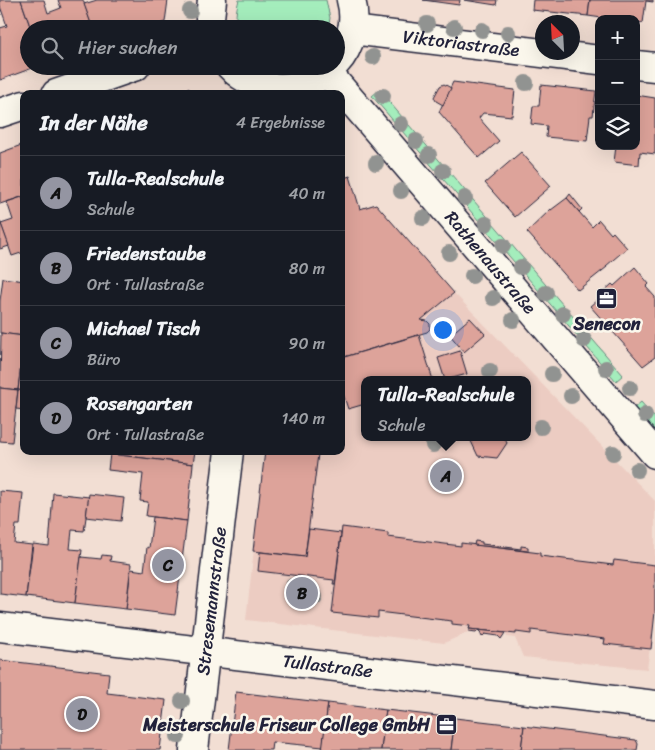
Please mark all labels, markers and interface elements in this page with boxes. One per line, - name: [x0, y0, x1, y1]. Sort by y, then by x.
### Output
- north arrow: [535, 15, 580, 60]
- map controls: [595, 15, 640, 150]
- button: +: [595, 15, 640, 60]
- search box: [20, 20, 345, 75]
- street label: Viktoriastraße: [401, 20, 522, 66]
- text: Hier suchen: [78, 31, 178, 64]
- icon: search: [38, 34, 66, 62]
- button: −: [595, 60, 640, 105]
- text: In der Nähe: [40, 104, 148, 142]
- button: layers: [595, 105, 640, 150]
- text: 4 Ergebnisse: [236, 108, 325, 137]
- text: Tulla-Realschule: [87, 162, 224, 195]
- text: A: [51, 179, 61, 208]
- text: 40 m: [288, 179, 325, 208]
- text: Schule: [87, 195, 135, 224]
- street label: Rathenaustraße: [436, 203, 545, 322]
- text: Friedenstaube: [87, 237, 206, 270]
- text: B: [51, 254, 61, 283]
- text: 80 m: [289, 254, 325, 283]
- text: Ort · Tullastraße: [87, 270, 204, 299]
- office icon: Senecon: [595, 287, 619, 311]
- place label: Senecon: [572, 308, 641, 340]
- text: Michael Tisch: [87, 312, 200, 345]
- your location: [430, 317, 456, 343]
- text: C: [51, 329, 61, 358]
- text: 90 m: [289, 329, 325, 358]
- text: Büro: [87, 345, 120, 374]
- popup: [361, 376, 531, 441]
- text: Tulla-Realschule: [378, 378, 514, 411]
- text: Rosengarten: [87, 387, 192, 420]
- text: D: [51, 404, 61, 433]
- text: 140 m: [282, 404, 325, 433]
- text: Schule: [378, 411, 425, 440]
- text: Ort · Tullastraße: [87, 420, 204, 449]
- pin: A: [430, 457, 462, 495]
- street label: Stresemannstraße: [187, 525, 236, 677]
- pin: C: [152, 546, 184, 584]
- pin: B: [286, 574, 318, 612]
- street label: Tullastraße: [281, 645, 375, 687]
- pin: D: [66, 695, 98, 733]
- place label: Meisterschule Friseur College GmbH: [142, 709, 430, 741]
- office icon: Meisterschule Friseur College GmbH: [434, 713, 458, 737]

